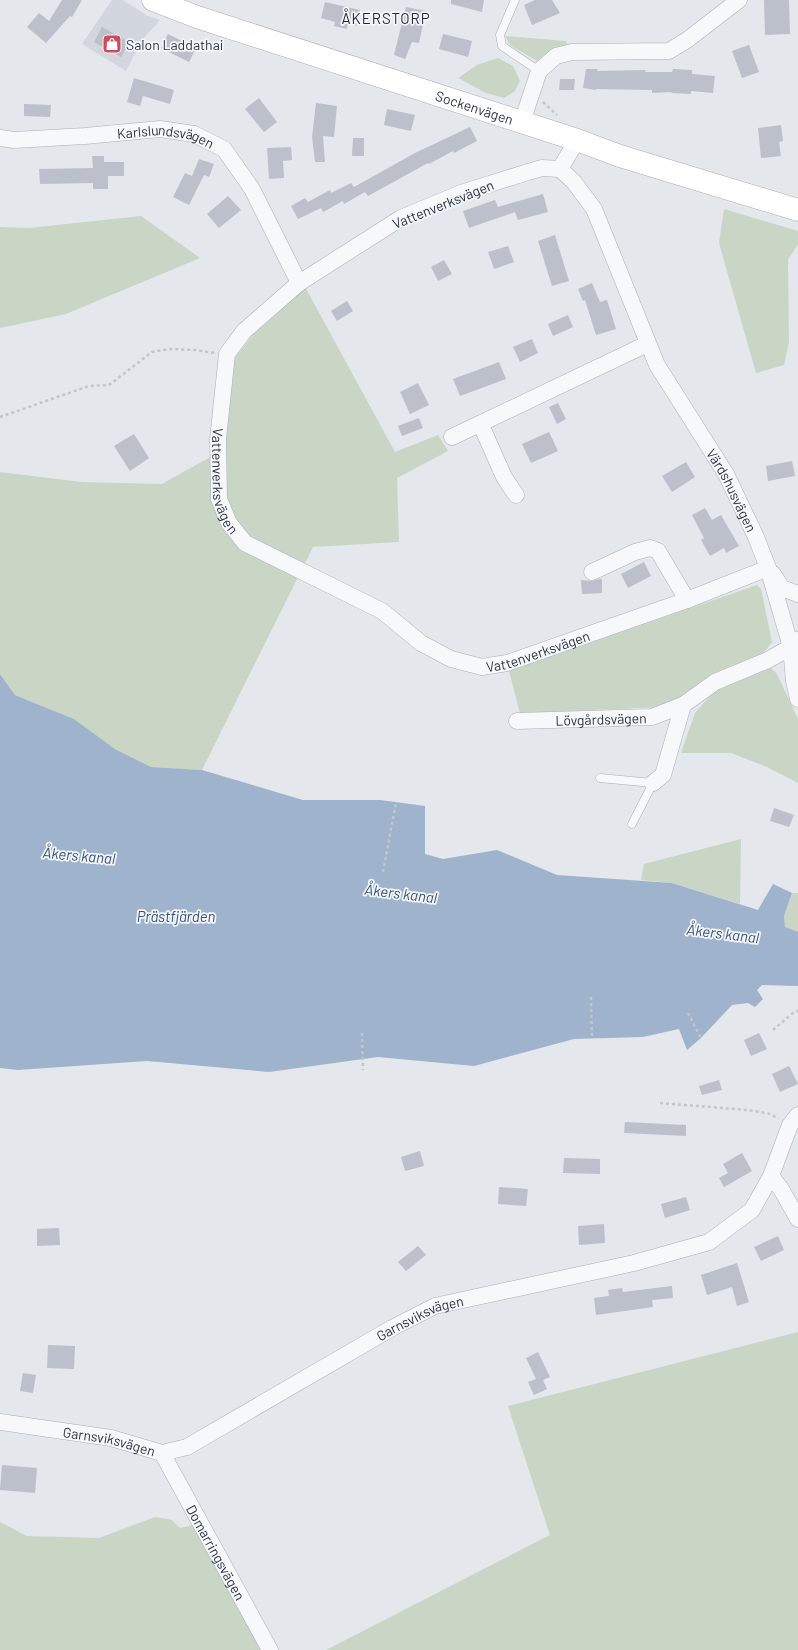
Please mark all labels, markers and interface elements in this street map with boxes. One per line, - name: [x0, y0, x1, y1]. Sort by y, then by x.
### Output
- district label: ÅKERSTORP: [341, 8, 431, 27]
- shop icon: Salon Laddathai: [101, 33, 123, 55]
- place label: Salon Laddathai: [126, 36, 223, 53]
- street label: Sockenvägen: [434, 86, 516, 127]
- street label: Karlslundsvägen: [116, 120, 217, 151]
- street label: Vattenverksvägen: [390, 176, 496, 232]
- street label: Vattenverksvägen: [209, 427, 243, 537]
- street label: Värdshusvägen: [703, 445, 761, 534]
- street label: Vattenverksvägen: [485, 626, 592, 675]
- street label: Lövgårdsvägen: [555, 709, 647, 728]
- water label: Åkers kanal: [42, 842, 117, 867]
- water label: Åkers kanal: [364, 879, 439, 906]
- water label: Prästfjärden: [137, 907, 215, 925]
- water label: Åkers kanal: [686, 919, 761, 946]
- street label: Garnsviksvägen: [373, 1292, 465, 1344]
- street label: Garnsviksvägen: [62, 1423, 158, 1459]
- street label: Domarringsvägen: [183, 1501, 249, 1603]

